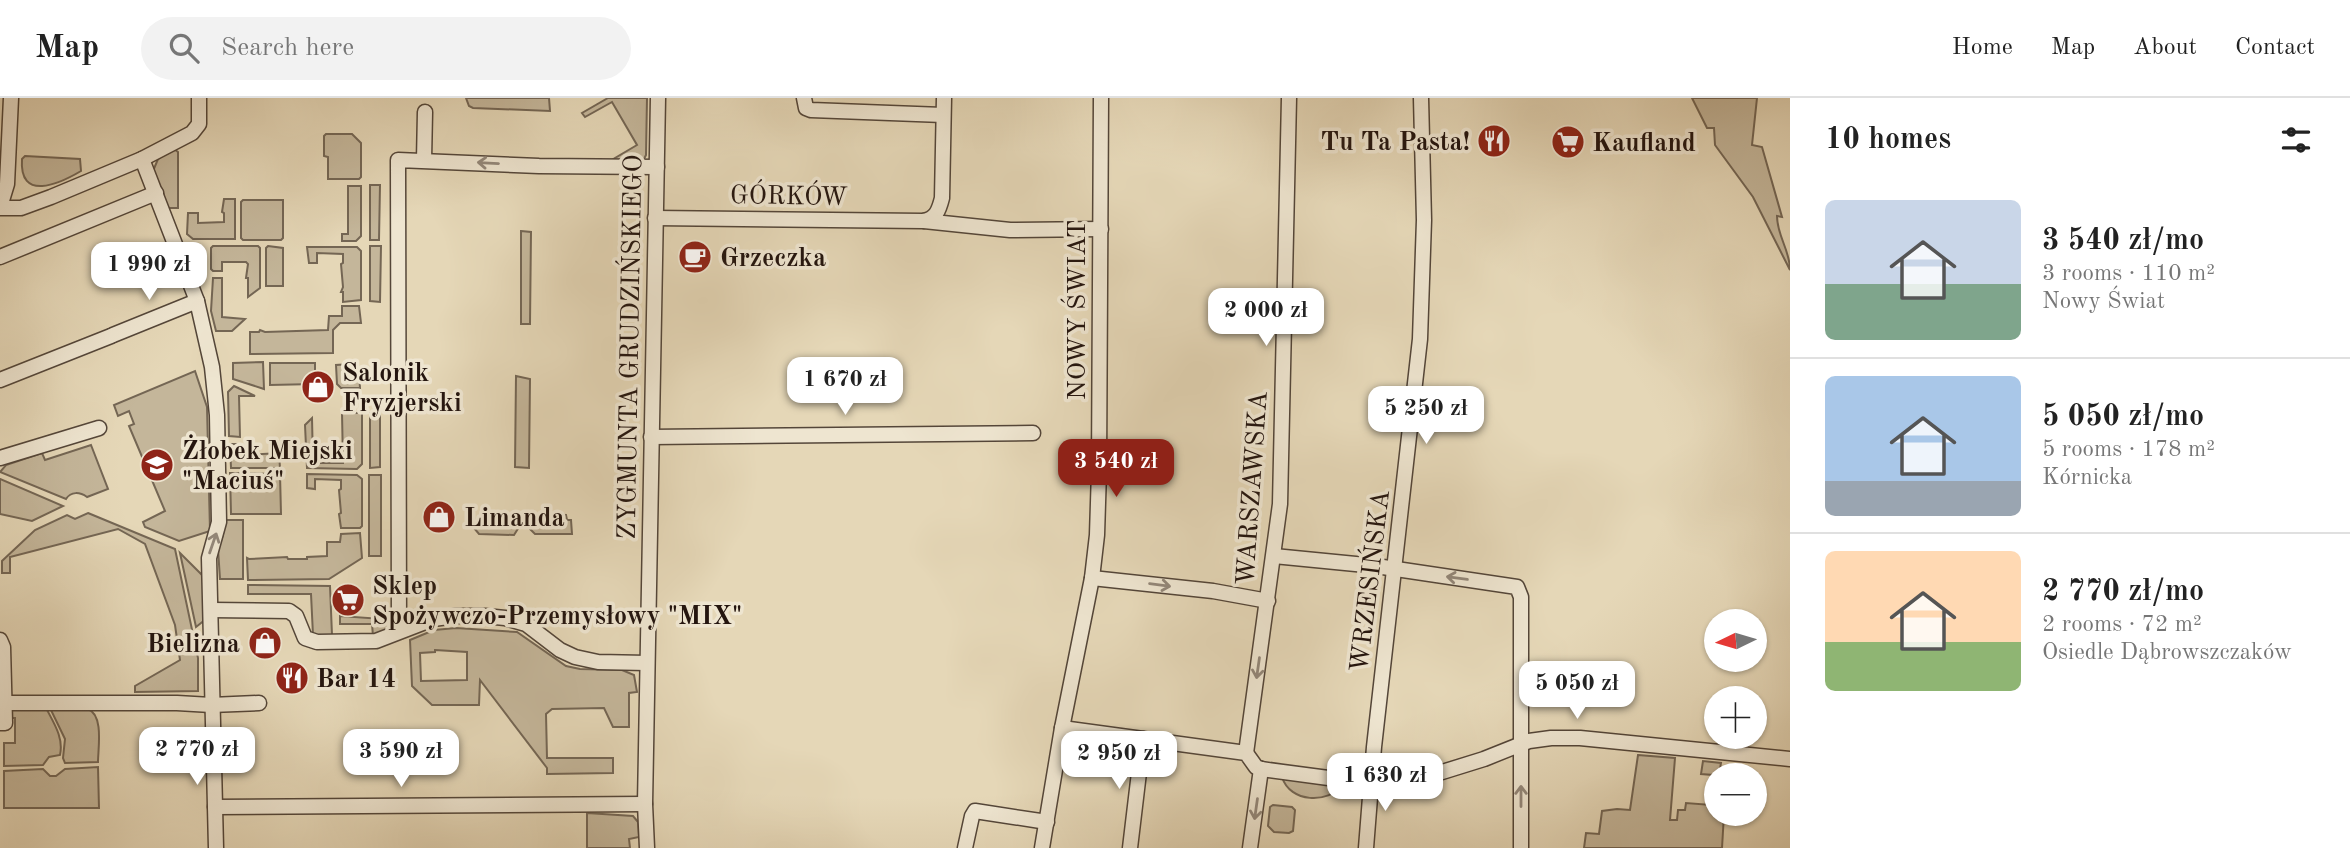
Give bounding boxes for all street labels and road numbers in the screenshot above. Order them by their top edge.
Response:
street label: ZYGMUNTA GRUDZIŃSKIEGO [610,154,647,540]
street label: GÓRKÓW [730,178,849,211]
street label: NOWY ŚWIAT [1060,220,1091,400]
street label: WARSZAWSKA [1233,390,1273,586]
street label: WRZESIŃSKA [1342,488,1395,674]

